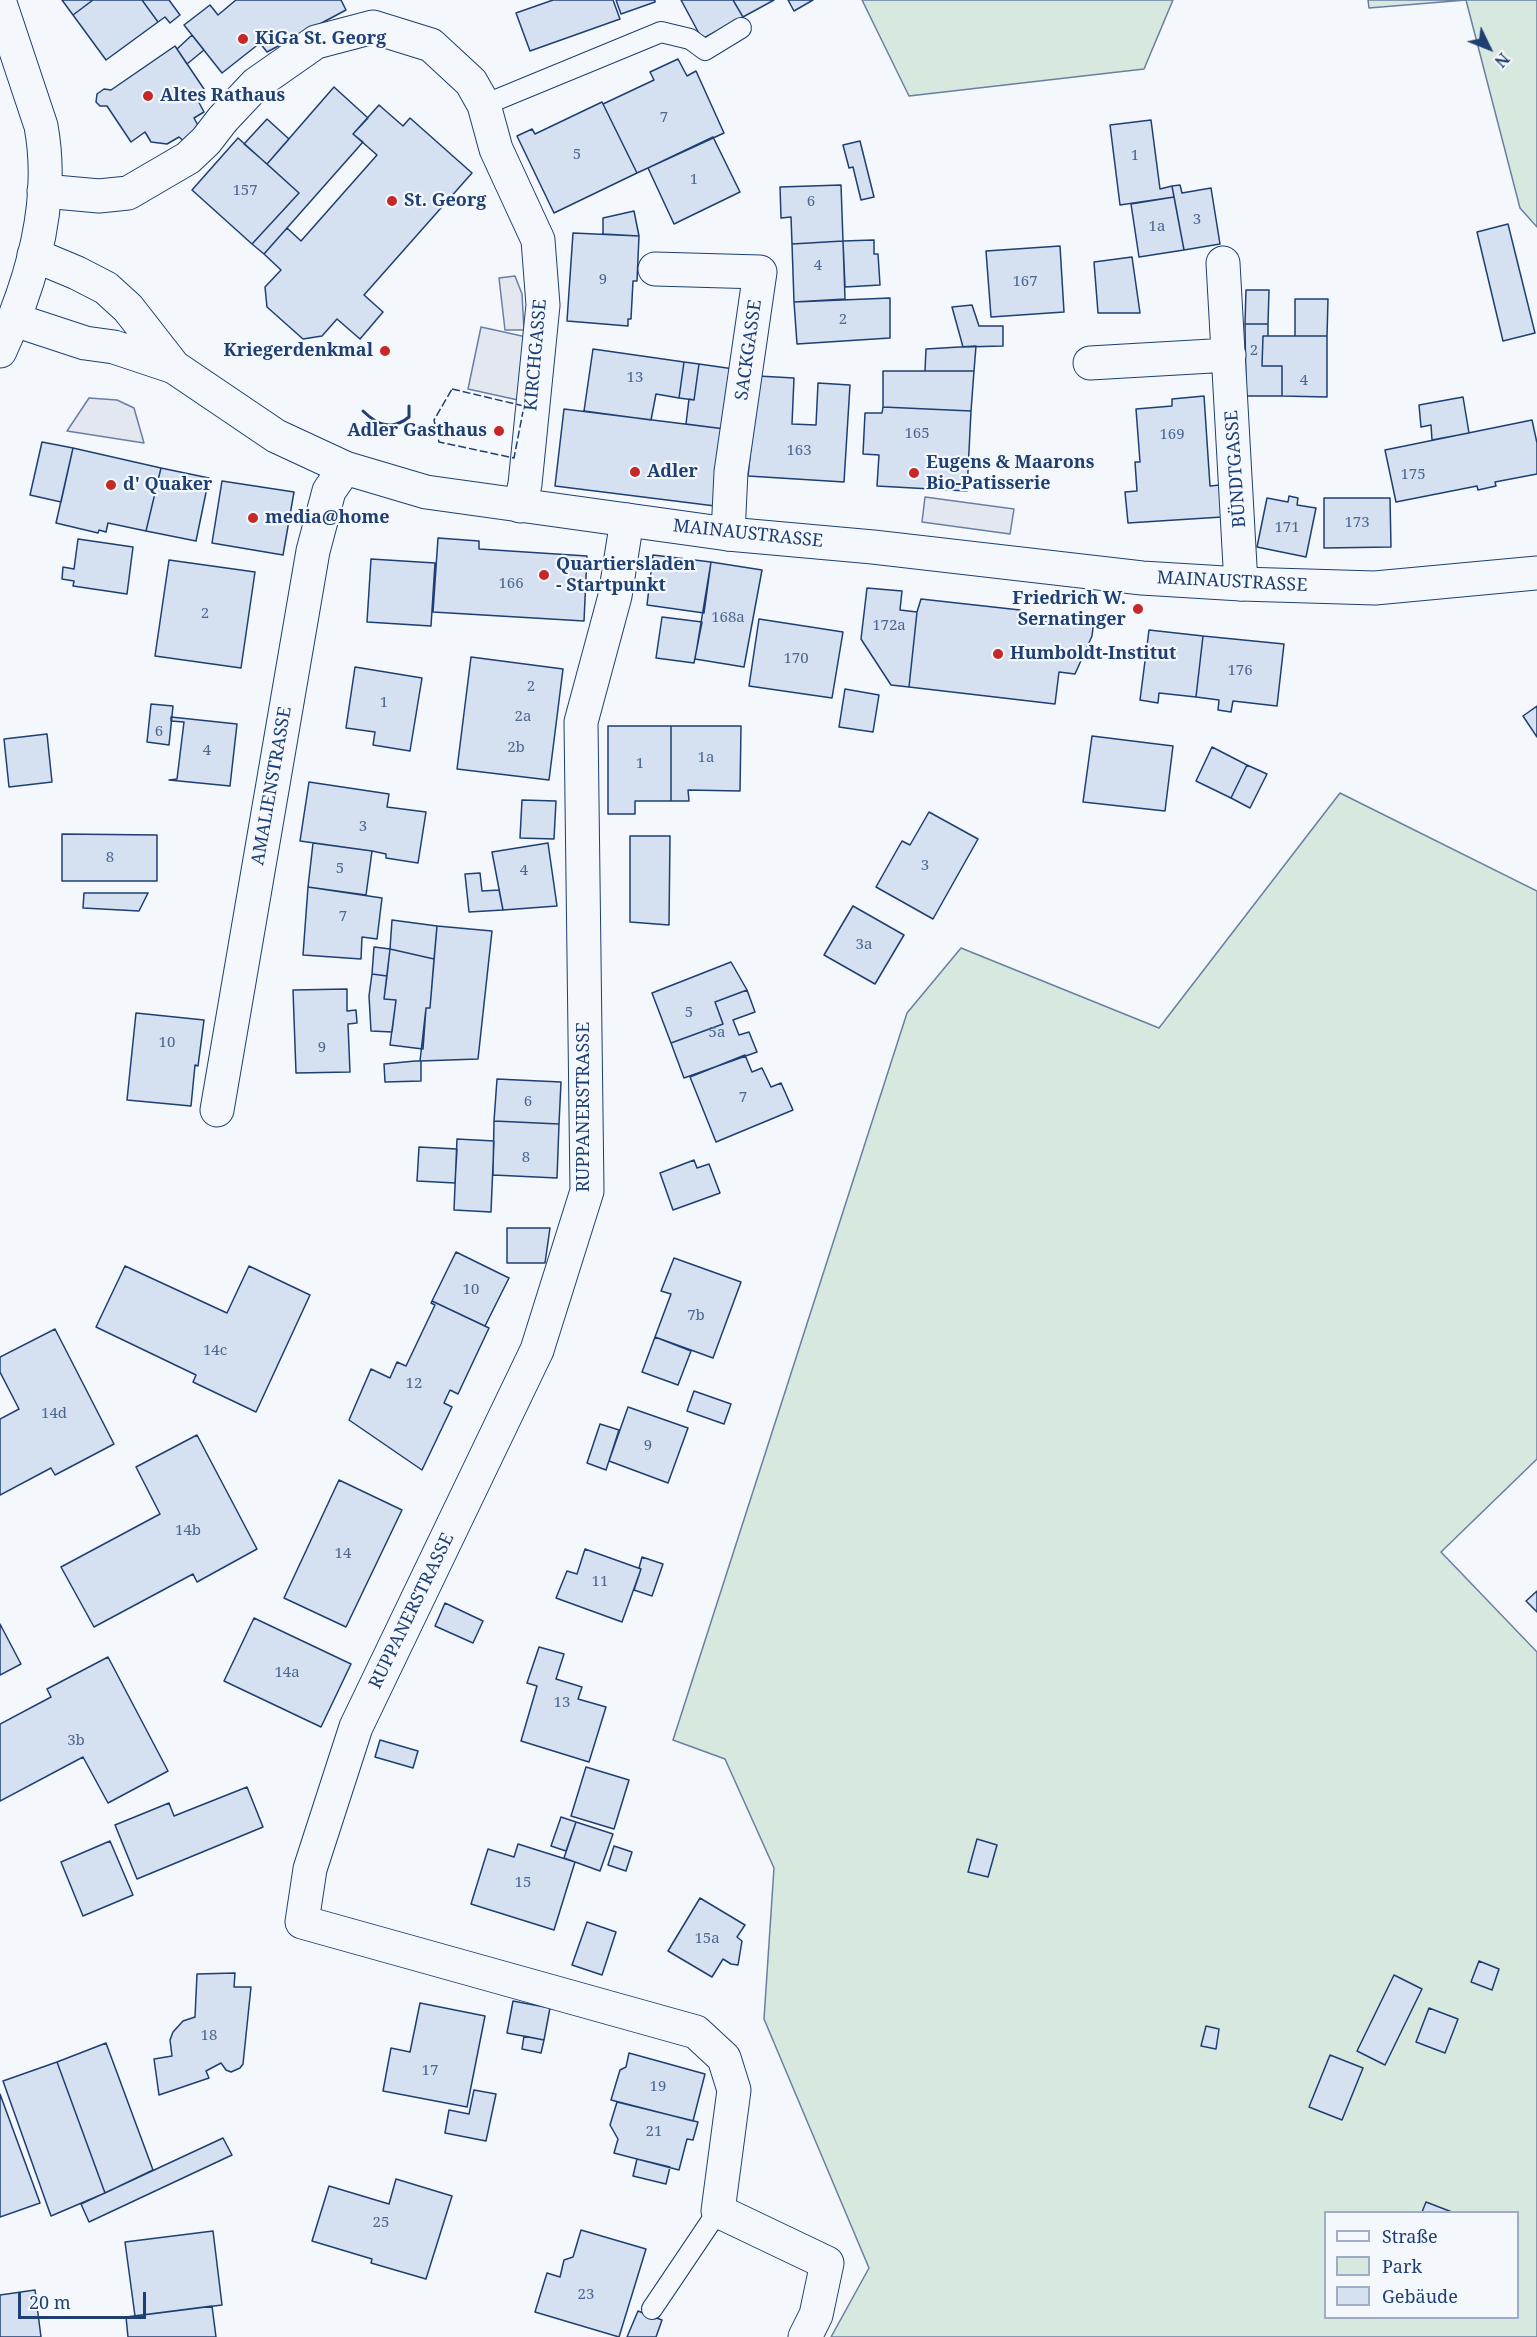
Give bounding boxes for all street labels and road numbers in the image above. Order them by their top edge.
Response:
street label: KIRCHGASSE [520,298,552,412]
street label: SACKGASSE [731,298,767,402]
street label: BÜNDTGASSE [1221,409,1251,529]
street label: MAINAUSTRASSE [672,515,824,553]
street label: MAINAUSTRASSE [1156,567,1308,597]
street label: AMALIENSTRASSE [247,705,297,867]
street label: RUPPANERSTRASSE [573,1022,595,1192]
street label: RUPPANERSTRASSE [365,1530,459,1692]

